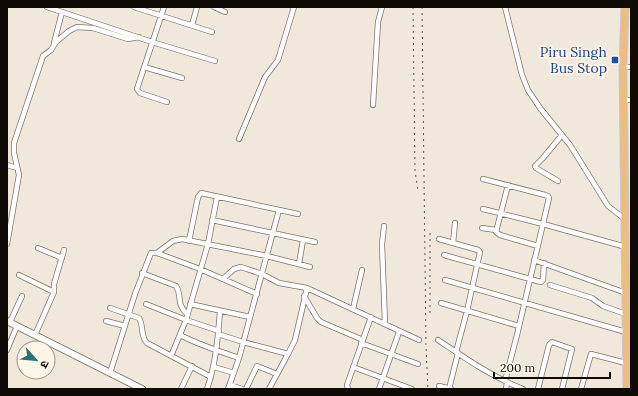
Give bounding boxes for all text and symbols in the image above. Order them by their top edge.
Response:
place label: Piru Singh Bus Stop [540,43,607,77]
marker: Piru Singh Bus Stop [610,55,620,65]
north arrow [16,340,56,380]
scale bar [494,354,610,380]
text: उ [37,358,53,371]
text: 200 m [500,360,536,375]

